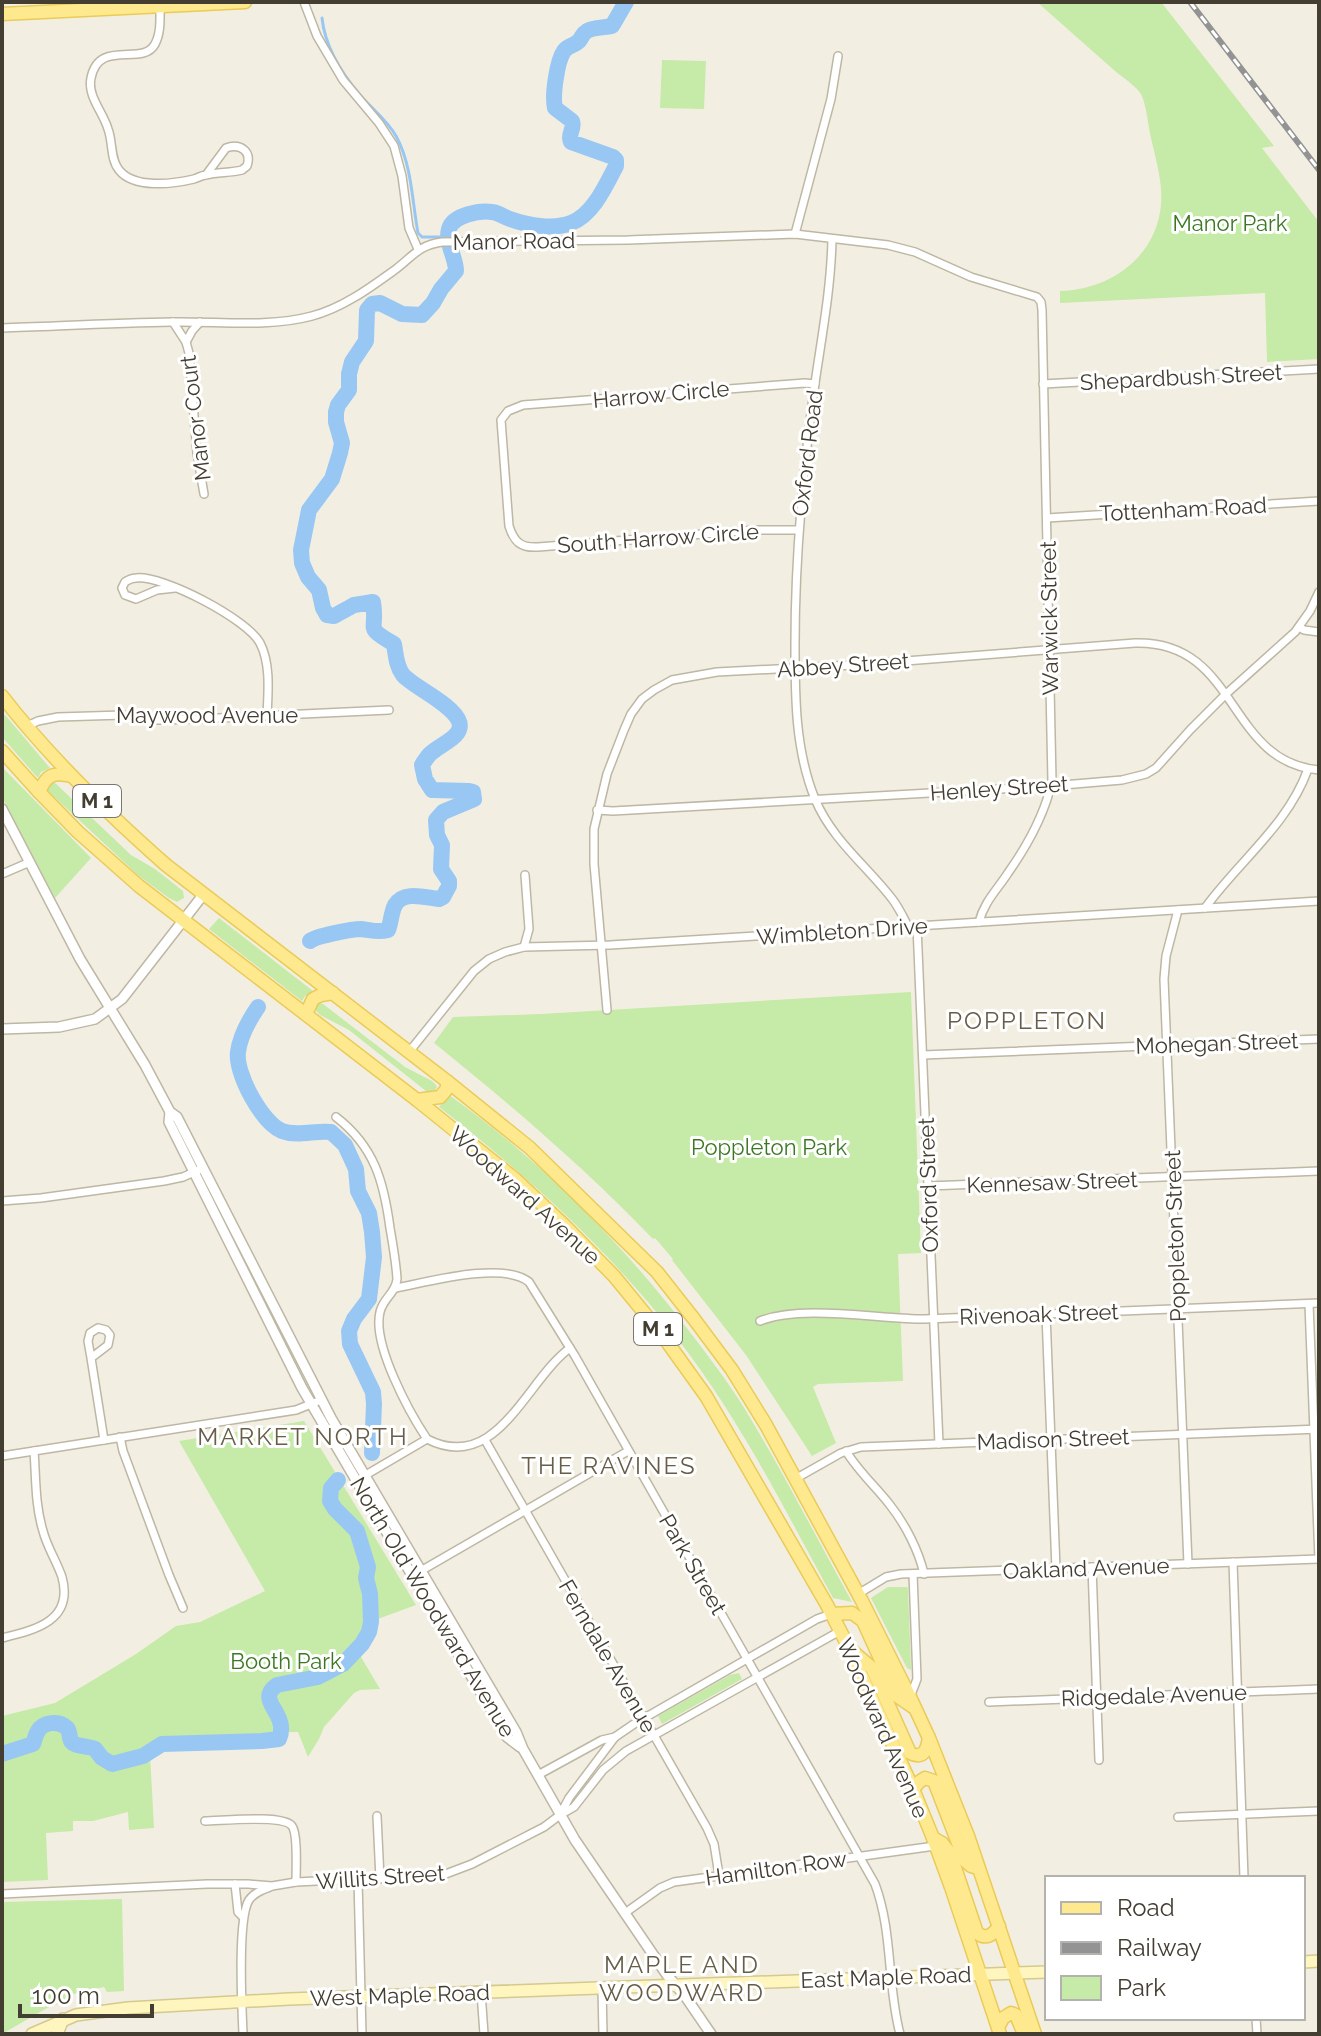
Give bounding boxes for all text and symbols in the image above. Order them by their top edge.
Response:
park label: Manor Park [1173,210,1288,236]
street label: Manor Road [452,227,576,255]
street label: Manor Court [174,353,216,482]
street label: Shepardbush Street [1079,359,1283,395]
street label: Harrow Circle [592,375,730,413]
street label: Oxford Road [786,388,828,518]
street label: Tottenham Road [1099,492,1267,526]
street label: South Harrow Circle [556,518,760,558]
street label: Warwick Street [1035,540,1063,696]
street label: Abbey Street [776,647,911,683]
street label: Maywood Avenue [116,702,298,728]
street label: Henley Street [929,770,1070,806]
road number: M 1 [73,785,121,817]
street label: Wimbleton Drive [756,912,929,950]
district label: POPPLETON [947,1006,1107,1035]
street label: Mohegan Street [1135,1027,1300,1059]
street label: Oxford Street [913,1116,943,1253]
street label: Woodward Avenue [444,1120,606,1270]
park label: Poppleton Park [691,1134,847,1160]
street label: Poppleton Street [1159,1149,1191,1323]
street label: Kennesaw Street [966,1166,1139,1198]
street label: Rivenoak Street [959,1298,1120,1330]
road number: M 1 [634,1313,682,1345]
district label: MARKET NORTH [197,1422,409,1451]
street label: Madison Street [976,1423,1130,1455]
district label: THE RAVINES [521,1451,697,1480]
street label: North Old Woodward Avenue [345,1472,521,1742]
street label: Park Street [654,1509,732,1619]
street label: Oakland Avenue [1002,1552,1170,1584]
street label: Ferndale Avenue [554,1575,662,1737]
street label: Woodward Avenue [832,1634,934,1822]
park label: Booth Park [230,1648,342,1674]
street label: Ridgedale Avenue [1061,1679,1247,1711]
street label: Hamilton Row [704,1845,848,1891]
street label: Willits Street [315,1859,446,1894]
legend [1045,1876,1305,2020]
text: Road [1117,1893,1175,1922]
text: Railway [1117,1933,1202,1962]
district label: MAPLE AND WOODWARD [599,1950,765,2007]
street label: East Maple Road [800,1961,972,1993]
scale bar [20,1968,152,2018]
text: Park [1117,1973,1166,2002]
street label: West Maple Road [310,1979,490,2011]
text: 100 m [32,1981,100,2010]

